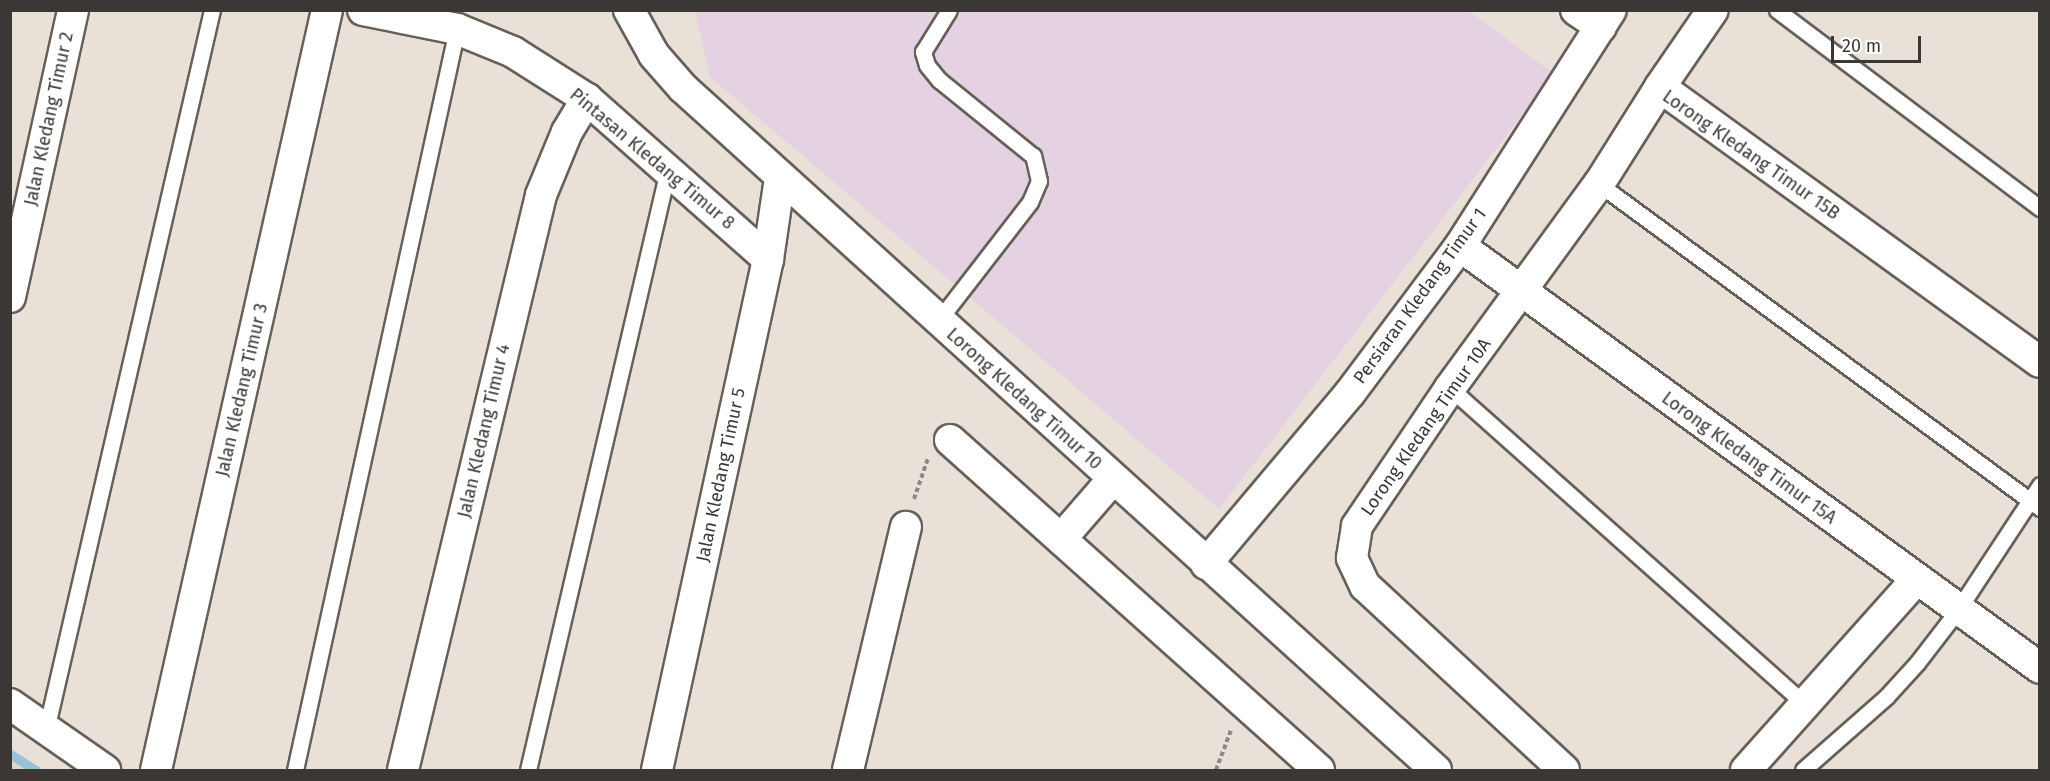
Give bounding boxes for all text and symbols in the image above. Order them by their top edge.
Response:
scale bar [1834,24,1924,62]
street label: Jalan Kledang Timur 2 [20,30,78,208]
text: 20 m [1842,35,1881,57]
street label: Pintasan Kledang Timur 8 [565,84,739,234]
street label: Lorong Kledang Timur 15B [1658,86,1844,224]
street label: Persiaran Kledang Timur 1 [1349,204,1491,388]
street label: Jalan Kledang Timur 3 [212,301,272,479]
street label: Lorong Kledang Timur 10 [942,324,1106,474]
street label: Lorong Kledang Timur 10A [1356,334,1496,520]
street label: Jalan Kledang Timur 4 [453,342,515,520]
street label: Jalan Kledang Timur 5 [692,386,750,564]
street label: Lorong Kledang Timur 15A [1657,387,1841,529]

